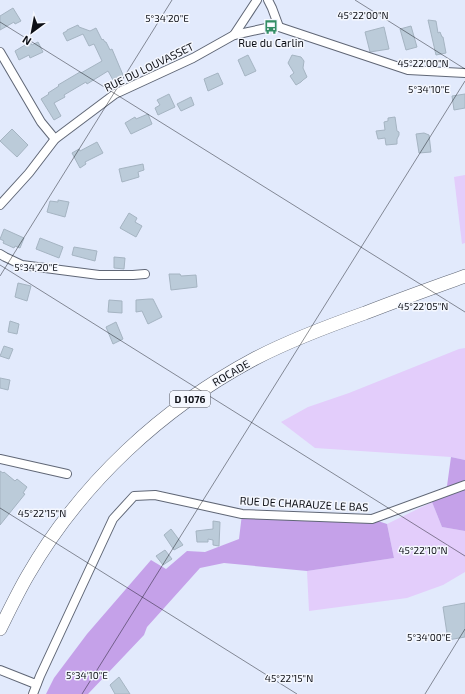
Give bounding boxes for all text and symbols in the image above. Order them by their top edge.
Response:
text: 45°22'00"N [337,9,389,21]
north arrow [12,12,52,52]
text: 5°34'20"E [145,12,189,24]
bus stop icon: Rue du Carlin [263,19,279,35]
text: N [20,33,33,49]
place label: Rue du Carlin [238,36,304,49]
street label: RUE DU LOUVASSET [102,39,196,94]
text: 45°22'00"N [397,57,449,69]
text: 5°34'10"E [408,83,450,95]
text: 5°34'20"E [14,261,58,273]
text: 45°22'05"N [398,300,448,312]
street label: ROCADE [210,357,252,388]
road number: D 1076 [170,391,210,407]
street label: RUE DE CHARAUZE LE BAS [239,494,369,513]
text: 45°22'15"N [18,507,66,519]
text: 45°22'10"N [398,544,448,556]
text: 5°34'00"E [407,631,451,643]
text: 5°34'10"E [66,669,108,681]
text: 45°22'15"N [265,672,313,684]

